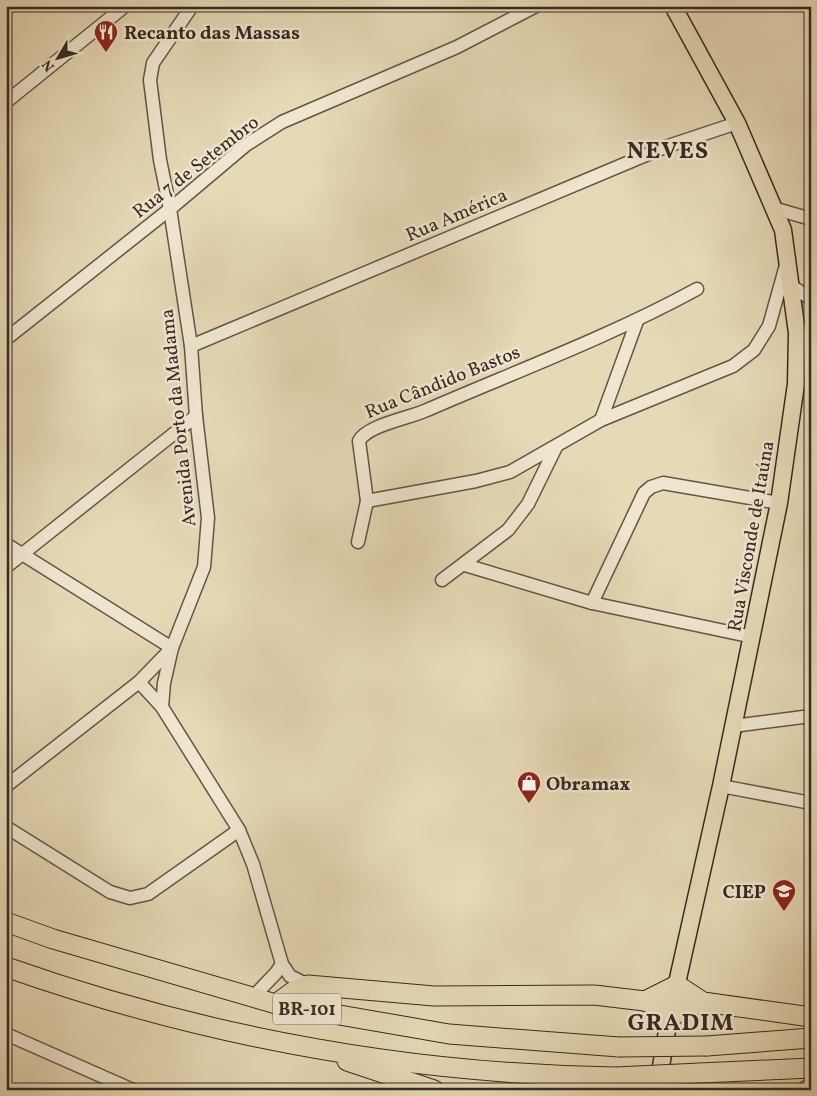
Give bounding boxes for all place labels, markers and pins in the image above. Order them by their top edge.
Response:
restaurant icon: Recanto das Massas [93,19,119,53]
place label: Recanto das Massas [124,21,300,47]
shop icon: Obramax [516,770,542,804]
place label: Obramax [546,772,631,798]
school or university icon: CIEP [771,878,797,912]
place label: CIEP [723,880,766,906]

